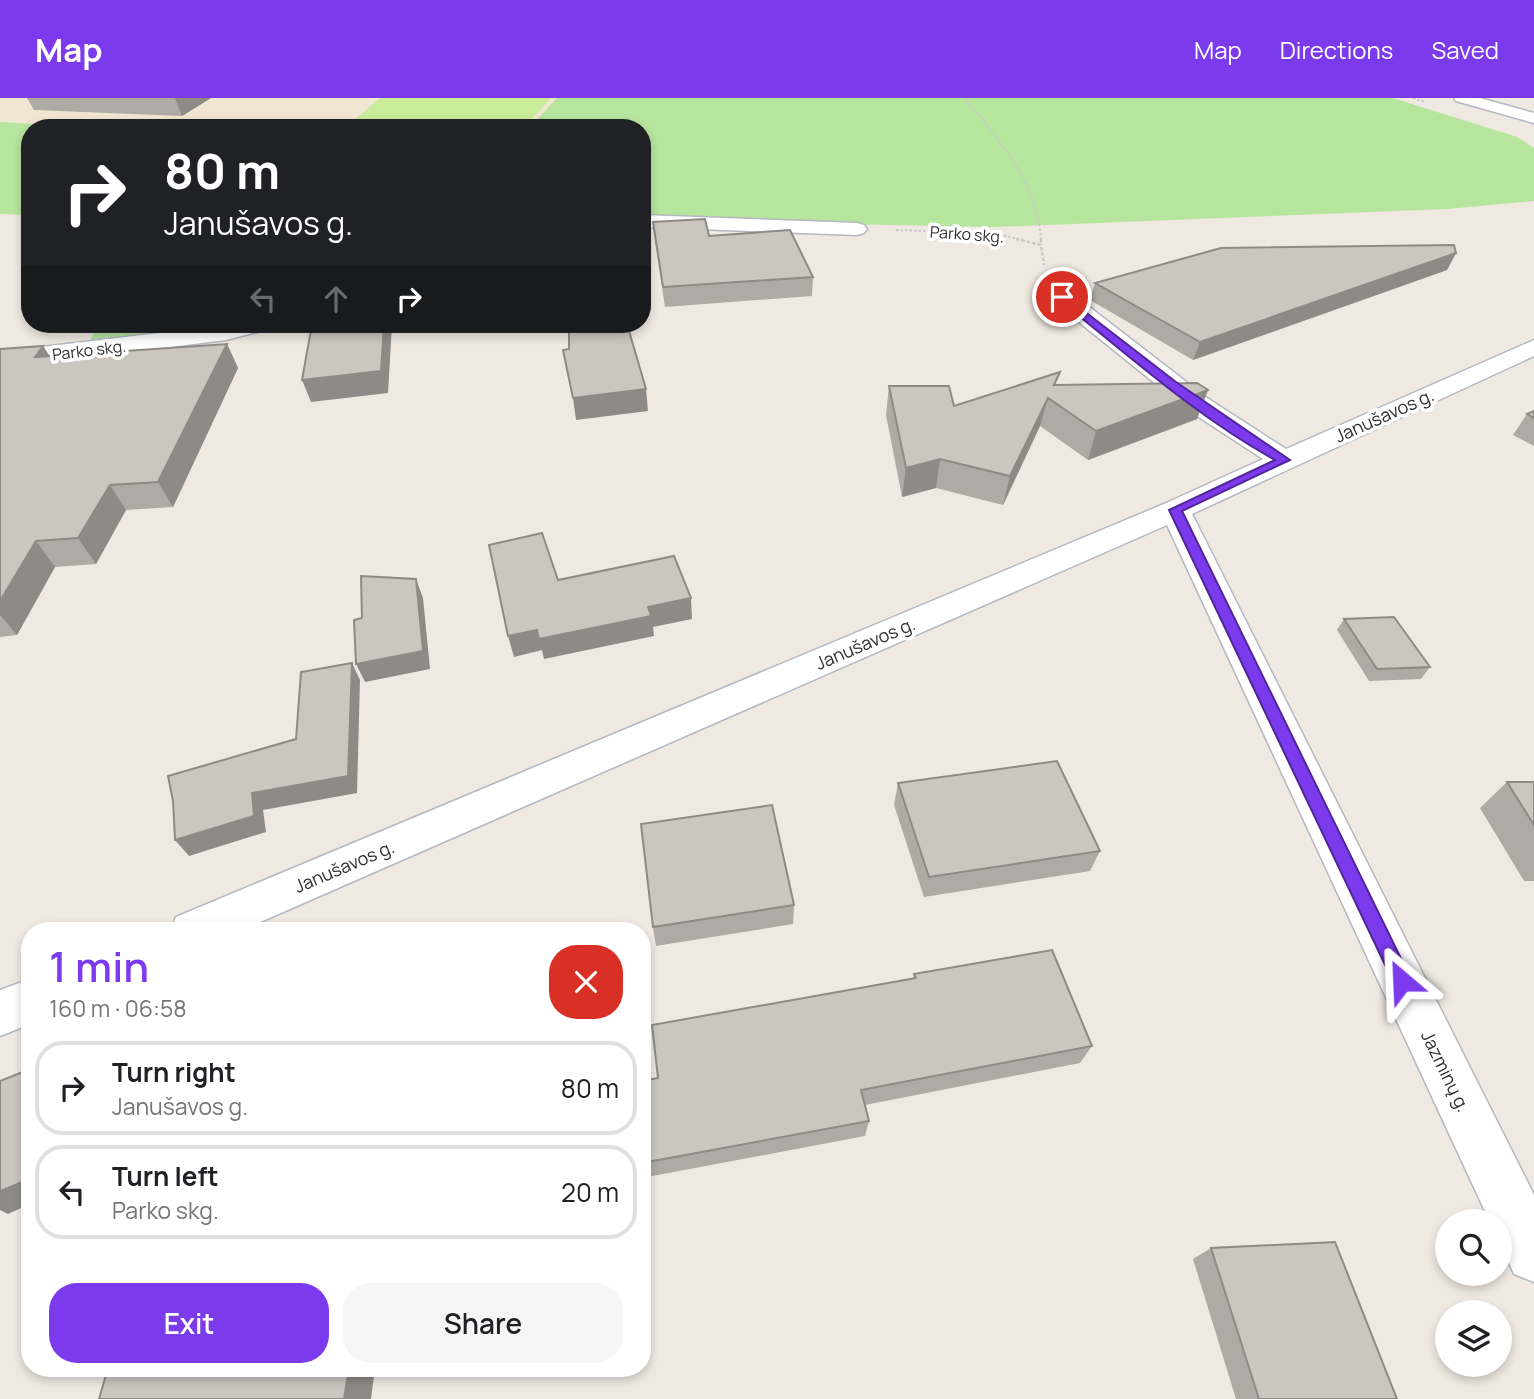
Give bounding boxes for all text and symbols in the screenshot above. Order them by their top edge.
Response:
text: Map [35,27,103,72]
text: Map [1194,33,1242,66]
text: Directions [1280,33,1393,66]
text: Saved [1431,33,1499,66]
text: 80 m [164,137,280,204]
icon: right [49,147,140,238]
text: Janušavos g. [164,201,353,245]
street label: Parko skg. [929,220,1005,248]
pin [1032,267,1092,327]
icon: arrive [1043,278,1081,316]
icon: left [244,280,282,318]
icon: ahead [317,280,355,318]
icon: right [390,280,428,318]
street label: Parko skg. [51,335,127,365]
street label: Janušavos g. [1331,382,1437,448]
street label: Janušavos g. [811,611,919,675]
street label: Janušavos g. [290,834,398,898]
text: 1 min [49,937,149,995]
position arrow [1365,944,1439,1018]
button: close [549,945,623,1019]
text: 160 m · 06:58 [49,992,187,1024]
street label: Jazminų g. [1416,1026,1476,1116]
text: Turn right [112,1054,236,1090]
icon: right [53,1069,91,1107]
text: 80 m [561,1070,619,1106]
text: Janušavos g. [112,1090,248,1122]
text: Turn left [112,1158,219,1194]
icon: left [53,1173,91,1211]
text: 20 m [561,1174,619,1210]
text: Parko skg. [112,1194,219,1226]
map controls [1435,1209,1512,1377]
button: search [1435,1209,1512,1286]
button: Exit [49,1283,329,1363]
button: Share [343,1283,623,1363]
button: layers [1435,1300,1512,1377]

